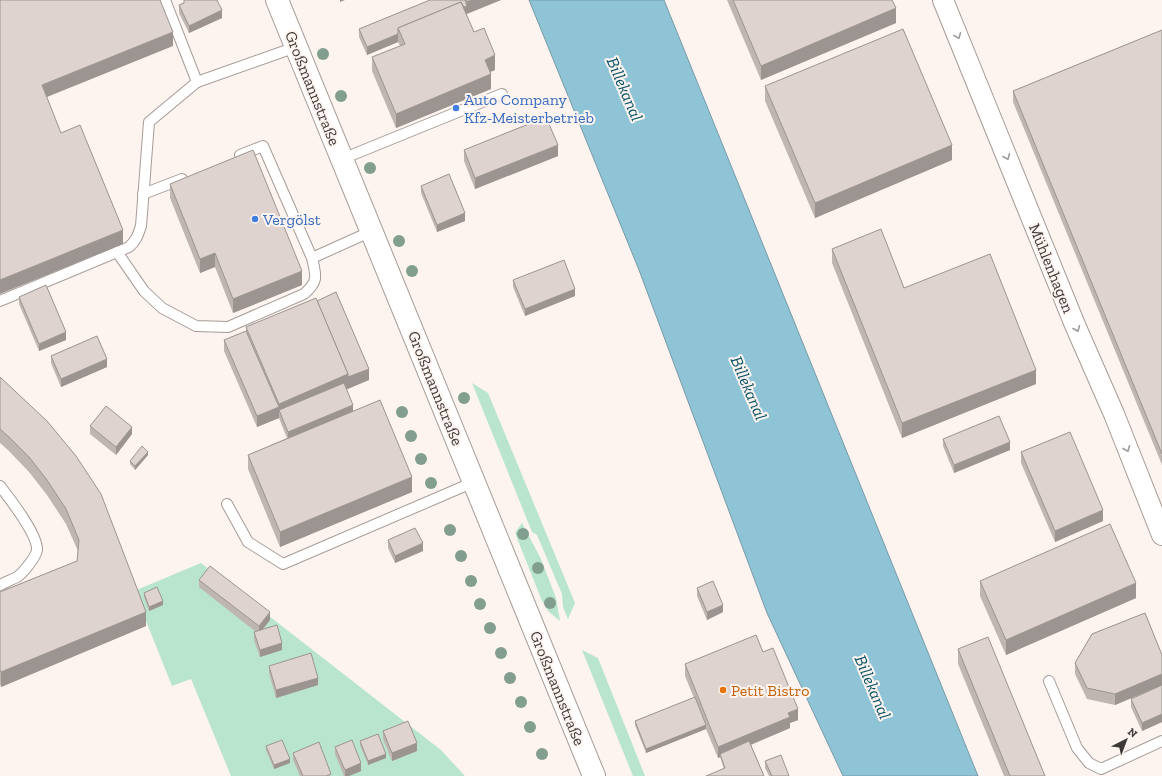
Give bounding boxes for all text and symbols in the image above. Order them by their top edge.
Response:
street label: Großmannstraße [281,28,344,148]
one-way arrow [953,32,961,40]
water label: Billekanal [603,54,647,124]
place label: Auto Company Kfz-Meisterbetrieb [464,90,594,127]
marker: Auto Company Kfz-Meisterbetrieb [451,103,461,113]
one-way arrow [1002,152,1010,160]
place label: Vergölst [262,210,321,229]
marker: Vergölst [250,214,260,224]
street label: Mühlenhagen [1025,221,1078,316]
one-way arrow [1072,324,1080,332]
street label: Großmannstraße [404,328,467,448]
water label: Billekanal [727,353,771,423]
one-way arrow [1123,445,1131,452]
street label: Großmannstraße [526,628,589,748]
water label: Billekanal [851,652,895,722]
place label: Petit Bistro [731,681,809,700]
marker: Petit Bistro [718,685,728,695]
north arrow [1106,720,1146,760]
text: N [1125,725,1140,741]

